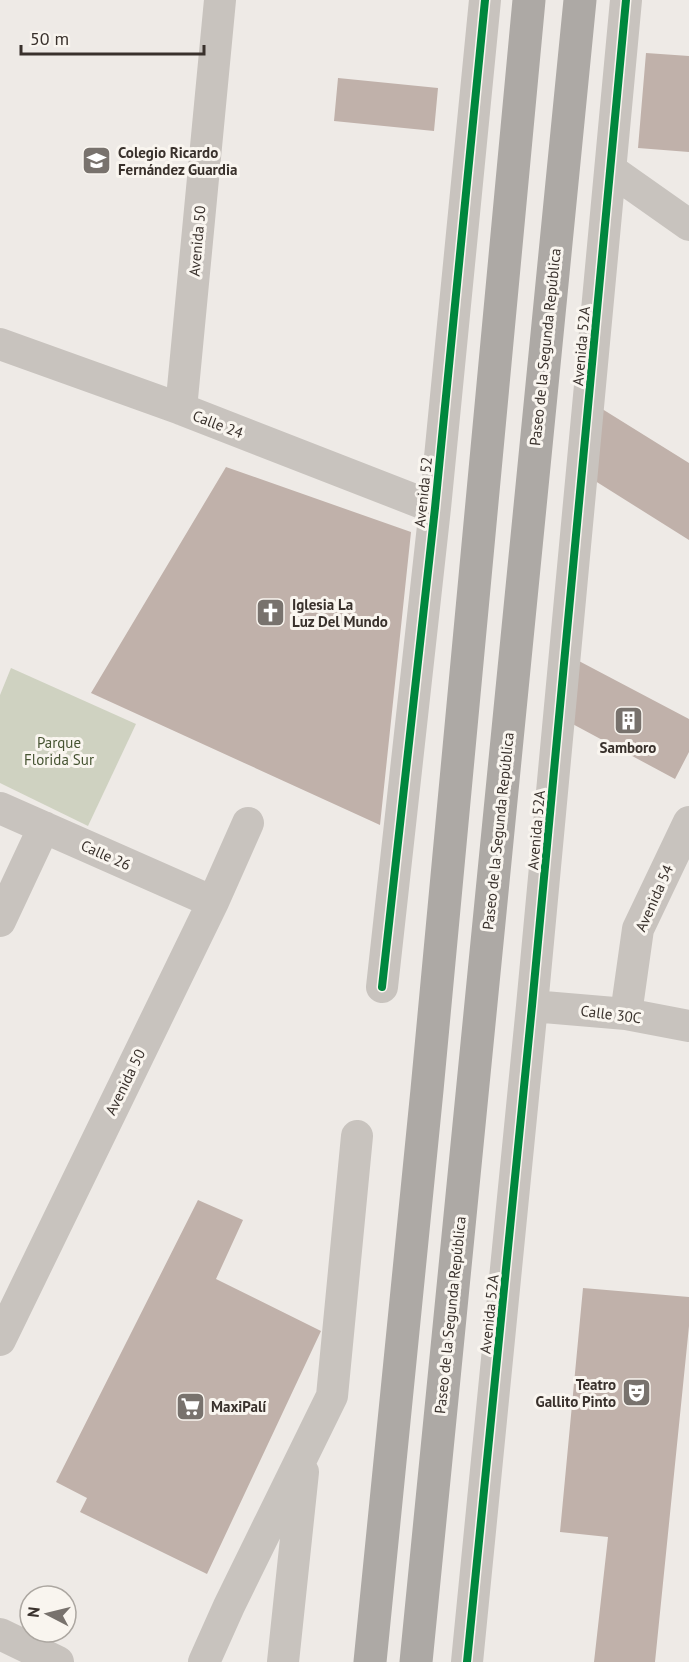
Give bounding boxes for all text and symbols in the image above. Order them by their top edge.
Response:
scale bar [21,18,204,56]
text: 50 m [30,27,69,50]
place label: Colegio Ricardo Fernández Guardia [118,143,237,179]
school or university icon: Colegio Ricardo Fernández Guardia [81,145,113,177]
street label: Avenida 50 [184,205,210,277]
street label: Paseo de la Segunda República [525,247,565,447]
street label: Avenida 52A [568,305,594,387]
street label: Calle 24 [190,406,246,442]
street label: Avenida 52 [410,456,436,528]
place label: Iglesia La Luz Del Mundo [292,595,388,631]
church icon: Iglesia La Luz Del Mundo [255,597,287,629]
building icon: Samboro [612,704,644,736]
street label: Paseo de la Segunda República [478,731,518,931]
park label: Parque Florida Sur [24,733,94,769]
place label: Samboro [600,738,656,757]
street label: Avenida 52A [523,789,549,871]
street label: Calle 26 [78,836,134,874]
street label: Avenida 54 [631,862,677,934]
street label: Calle 30C [580,1001,642,1027]
street label: Avenida 50 [101,1046,149,1118]
street label: Paseo de la Segunda República [430,1215,470,1415]
street label: Avenida 52A [475,1273,503,1355]
place label: Teatro Gallito Pinto [536,1375,616,1411]
theatre icon: Teatro Gallito Pinto [621,1377,653,1409]
supermarket icon: MaxiPalí [174,1390,206,1422]
place label: MaxiPalí [211,1397,266,1416]
north arrow [18,1584,78,1644]
text: N [23,1606,44,1619]

